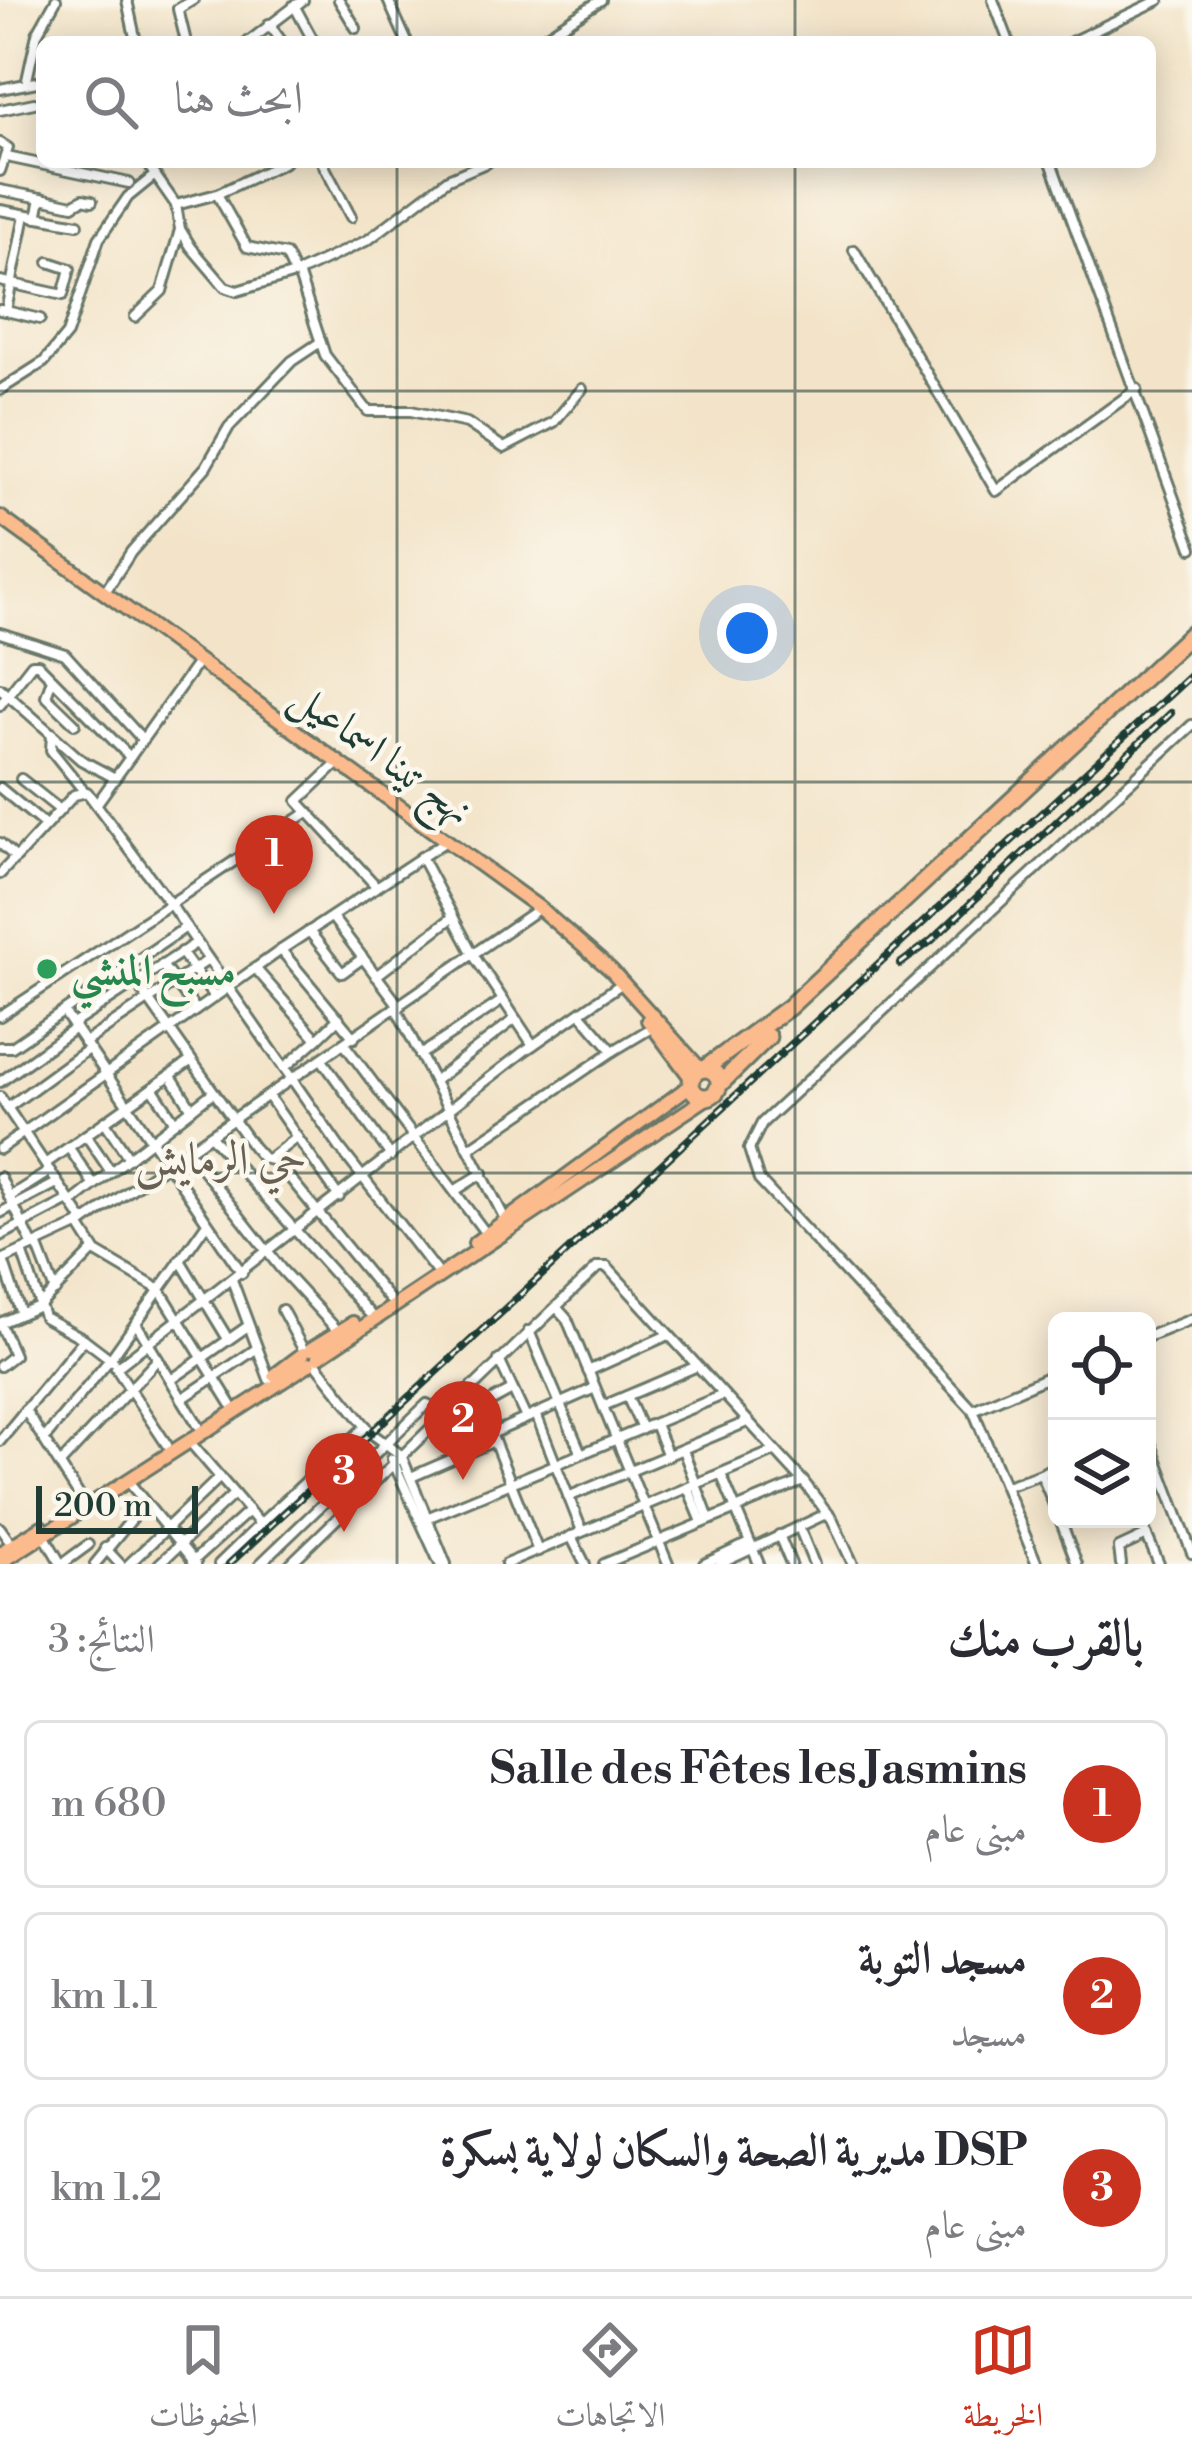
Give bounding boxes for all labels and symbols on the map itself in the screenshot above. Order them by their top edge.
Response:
your location [717,603,777,663]
street label: نهج تينا اسماعيل [275,670,483,845]
pin: 1 [235,815,313,914]
place label: مسبح المنشي [71,945,236,1010]
marker: مسبح المنشي [34,956,60,982]
district label: حي الرمايش [135,1132,307,1195]
pin: 2 [424,1381,502,1480]
pin: 3 [305,1433,383,1532]
scale bar [36,1480,198,1533]

